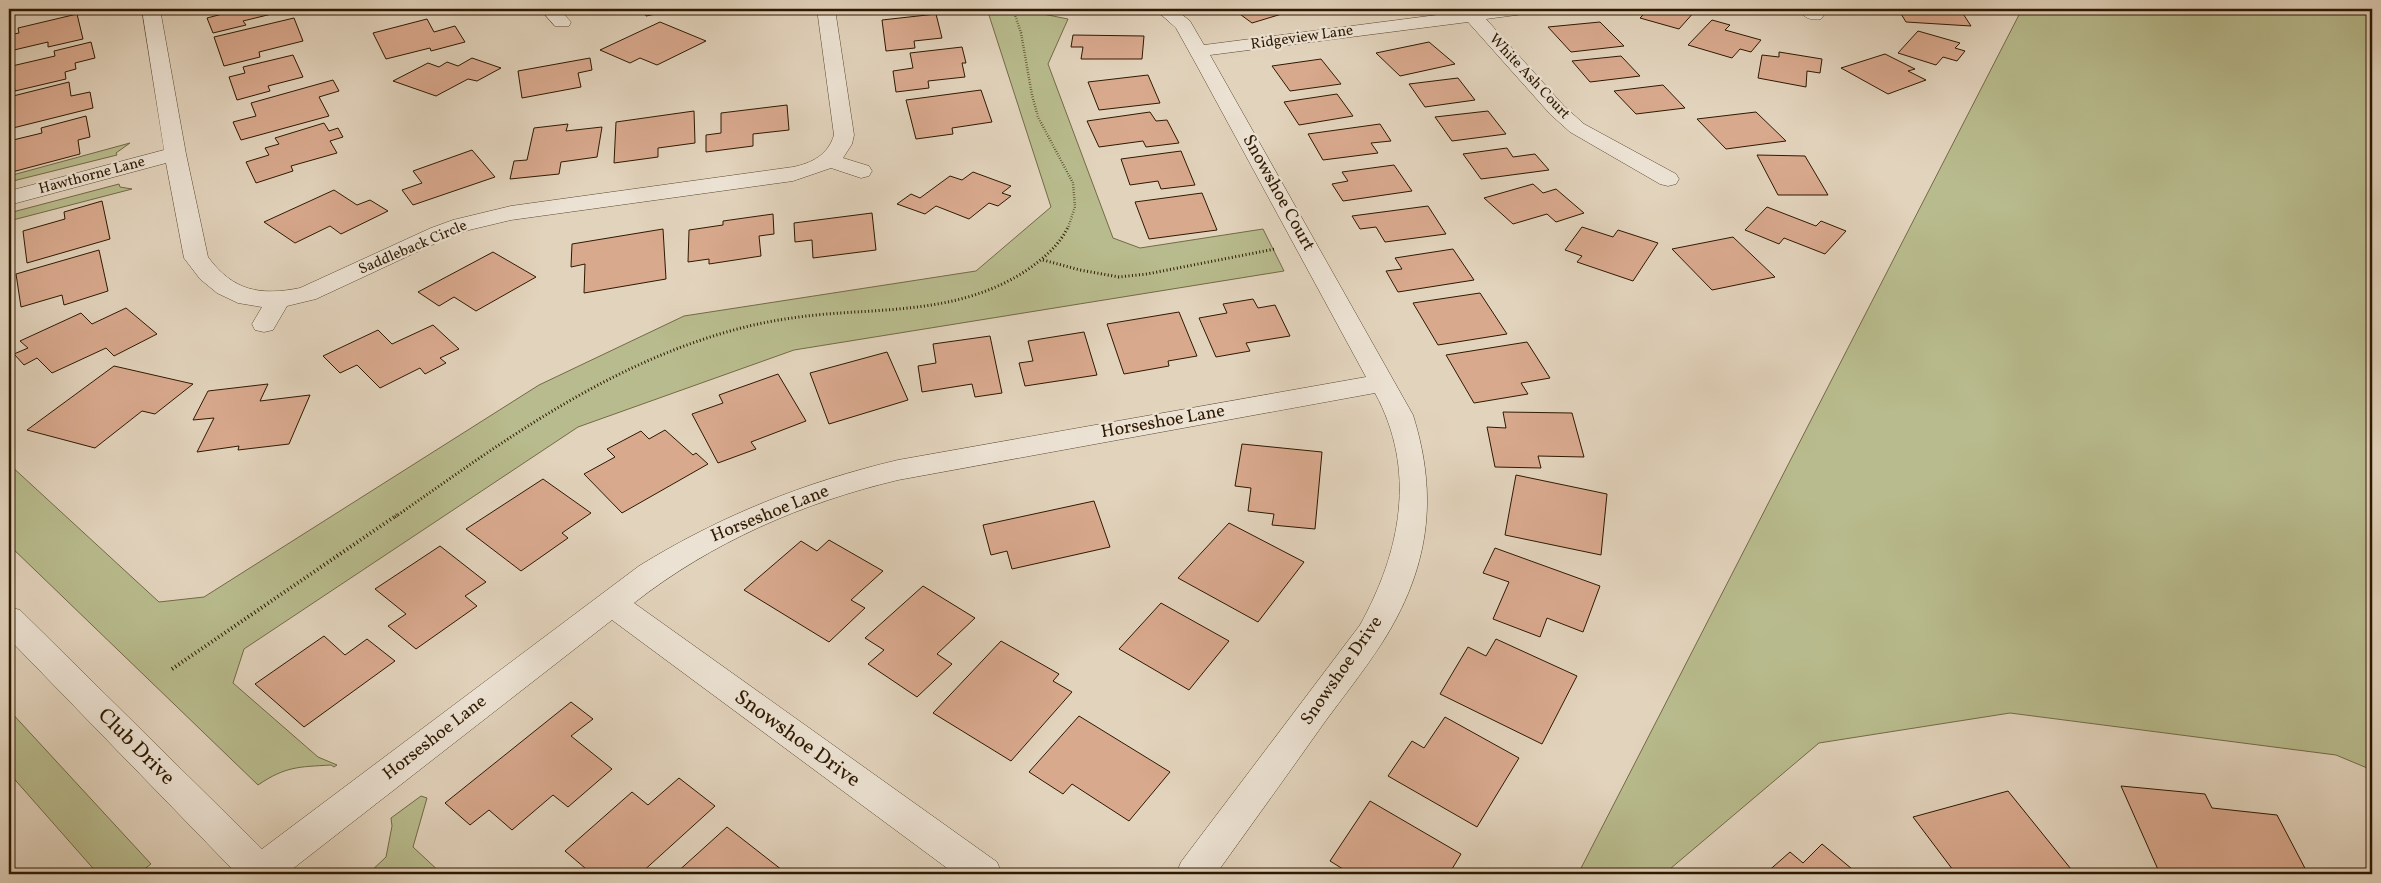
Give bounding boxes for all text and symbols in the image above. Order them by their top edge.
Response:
street label: Ridgeview Lane [1249,20,1355,56]
street label: White Ash Court [1484,30,1574,124]
street label: Snowshoe Court [1236,130,1320,256]
street label: Hawthorne Lane [36,152,148,200]
street label: Saddleback Circle [356,216,470,280]
street label: Horseshoe Lane [1099,399,1227,445]
street label: Horseshoe Lane [707,479,833,549]
street label: Snowshoe Drive [1295,611,1389,731]
street label: Snowshoe Drive [728,683,866,795]
street label: Horseshoe Lane [378,690,492,786]
street label: Club Drive [91,702,181,792]

